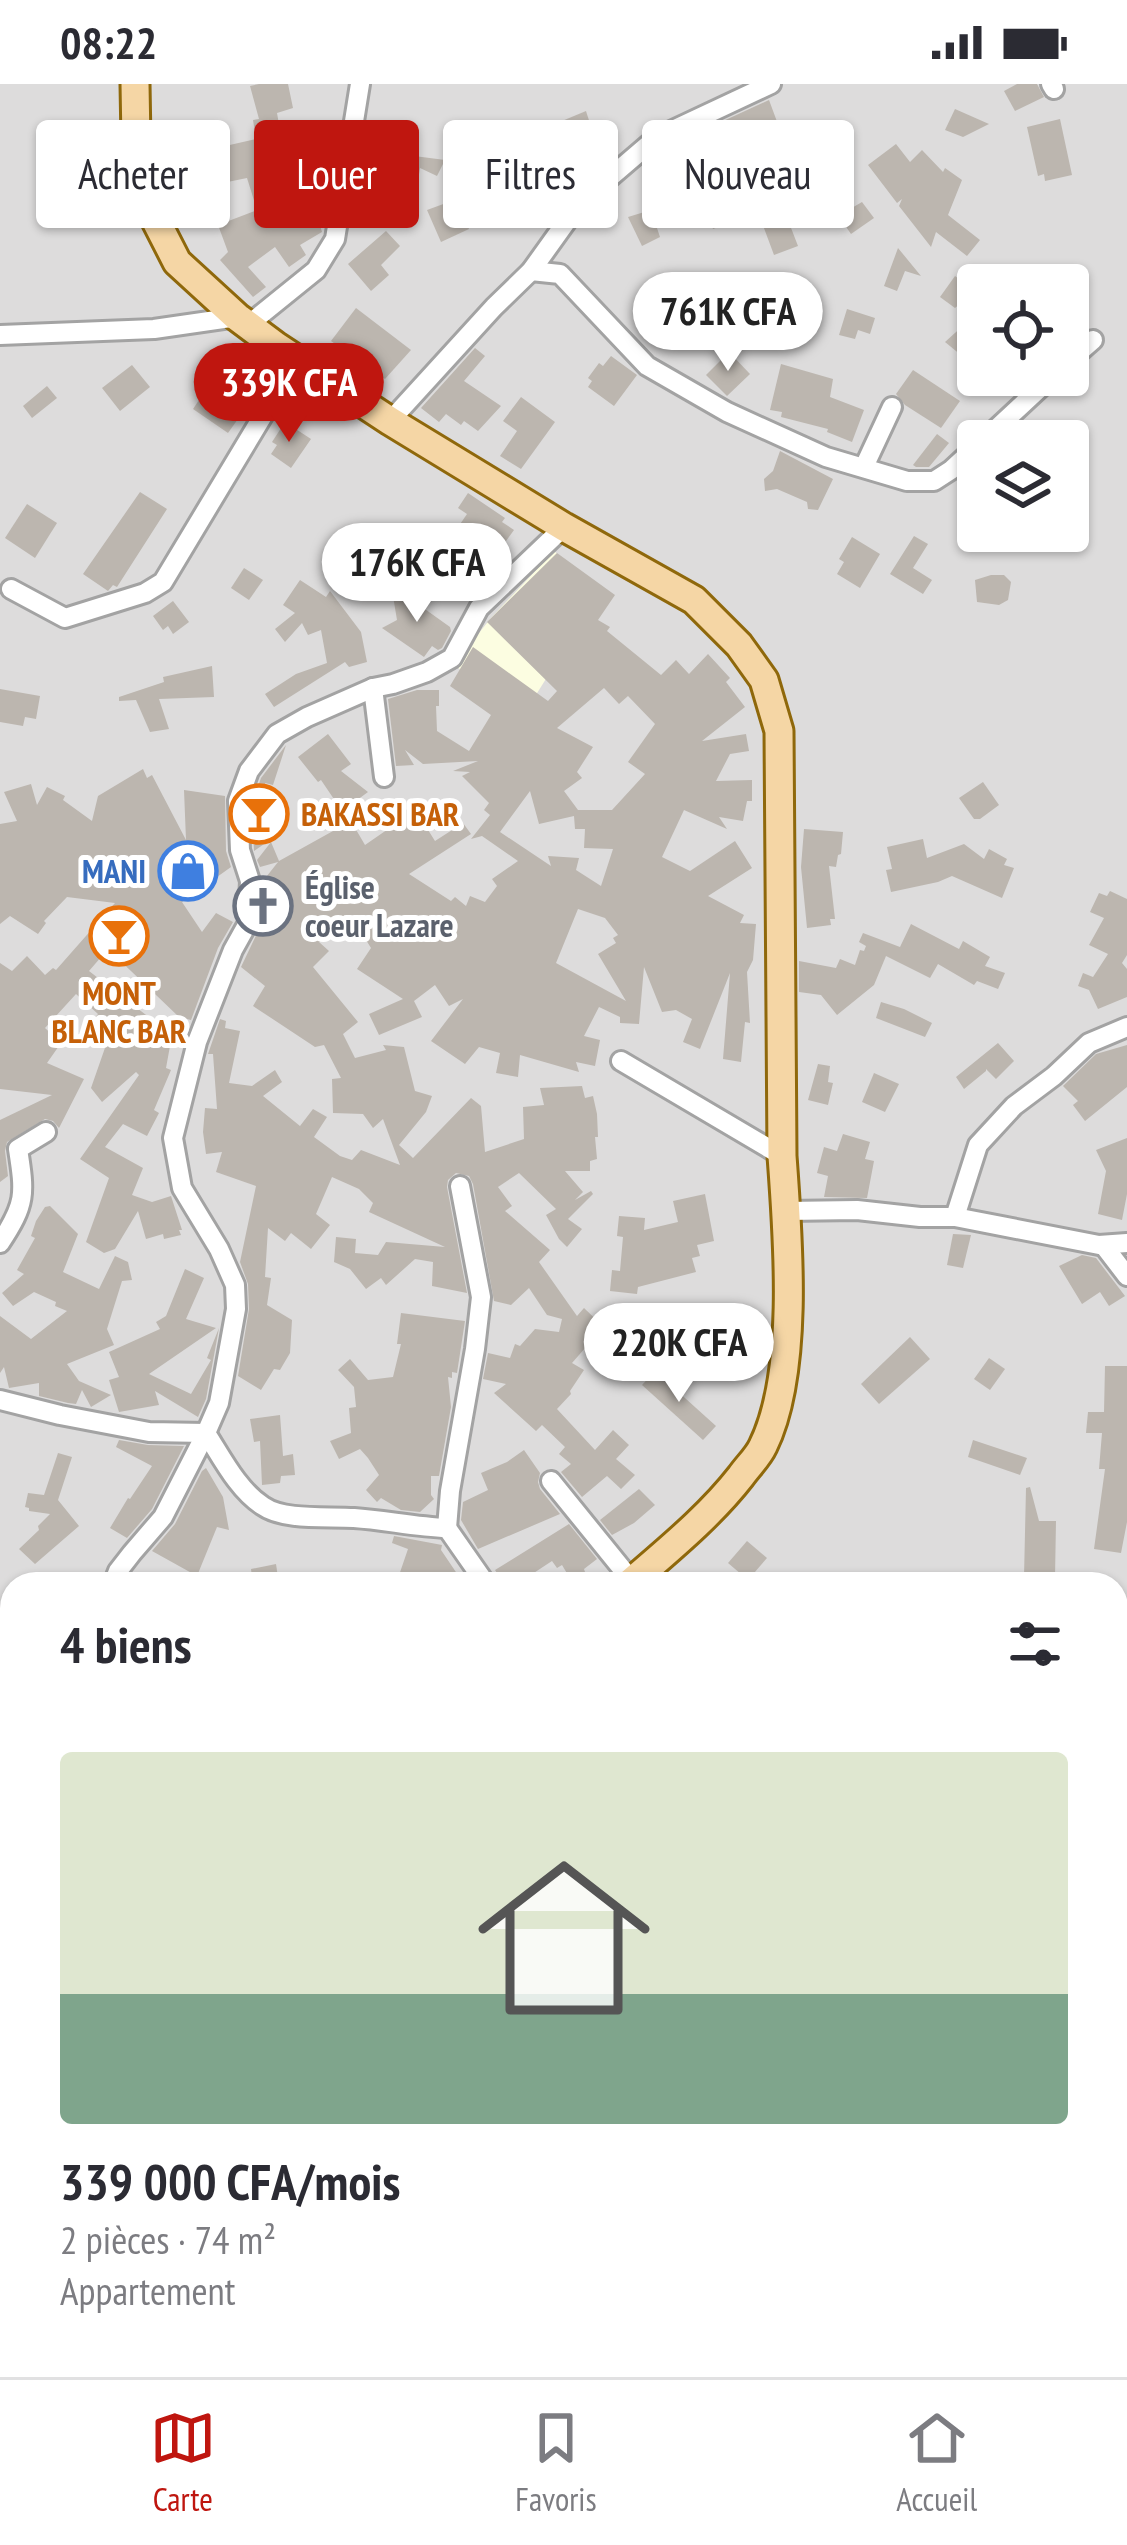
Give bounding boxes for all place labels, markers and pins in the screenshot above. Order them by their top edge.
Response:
pin: 761K CFA [604,272,852,374]
pin: 339K CFA [165,343,413,445]
pin: 176K CFA [293,523,541,625]
bar icon: BAKASSI BAR [228,783,290,845]
place label: BAKASSI BAR [301,792,460,835]
shop icon: MANI [157,840,219,902]
place label: MANI [82,849,146,892]
place label: Église coeur Lazare [305,865,454,946]
church icon: Église coeur Lazare [232,875,294,937]
bar icon: MONT BLANC BAR [88,905,150,967]
place label: MONT BLANC BAR [52,971,187,1052]
pin: 220K CFA [555,1303,803,1405]

